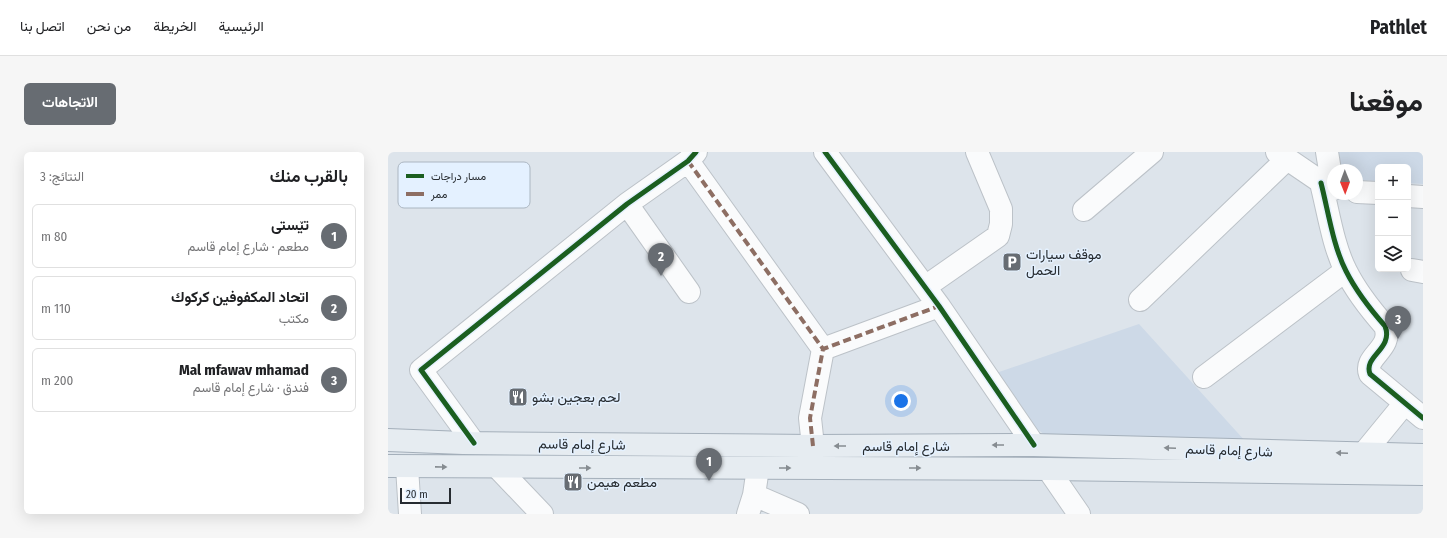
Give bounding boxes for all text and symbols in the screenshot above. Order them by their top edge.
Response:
text: Pathlet [1370,16,1427,39]
text: اتصل بنا [20,18,65,35]
text: من نحن [87,18,131,35]
text: الخريطة [153,18,197,35]
text: الرئيسية [219,18,264,35]
button: الاتجاهات [24,83,116,125]
text: موقعنا [1349,85,1423,118]
legend [398,162,530,208]
north arrow [1327,164,1363,200]
map controls [1375,164,1411,272]
button: + [1375,164,1411,200]
text: بالقرب منك [270,166,348,187]
text: النتائج: 3 [40,169,84,184]
text: مسار دراجات [431,170,486,183]
text: ممر [430,188,448,201]
button: − [1375,200,1411,236]
text: تێستی [271,216,309,234]
text: 80 m [41,229,67,244]
text: 1 [331,229,337,244]
button: layers [1375,236,1411,272]
text: مطعم · شارع إمام قاسم [188,239,309,254]
pin: 2 [648,243,674,276]
place label: موقف سيارات الحمل [1026,246,1102,279]
parking icon: موقف سيارات الحمل [1001,251,1023,273]
text: اتحاد المكفوفين كركوك [171,288,309,306]
text: 110 m [41,301,71,316]
text: 2 [331,301,337,316]
pin: 3 [1385,306,1411,339]
text: مكتب [279,311,309,326]
text: Mal mfawav mhamad [179,361,309,379]
text: 200 m [41,373,73,388]
text: 3 [331,373,337,388]
text: فندق · شارع إمام قاسم [193,380,309,395]
restaurant icon: لحم بعجين بشو [507,386,529,408]
place label: لحم بعجين بشو [532,389,621,406]
your location [891,391,911,411]
street label: شارع إمام قاسم [538,435,626,456]
street label: شارع إمام قاسم [862,438,950,457]
street label: شارع إمام قاسم [1185,440,1273,463]
one-way arrow [991,442,1004,448]
one-way arrow [833,443,846,449]
one-way arrow [1163,445,1176,451]
pin: 1 [696,448,722,481]
one-way arrow [1335,450,1348,456]
one-way arrow [435,464,448,470]
one-way arrow [579,465,592,471]
one-way arrow [779,465,792,471]
one-way arrow [909,465,922,471]
restaurant icon: مطعم هيمن [562,471,584,493]
place label: مطعم هيمن [587,474,657,491]
scale bar [400,486,451,505]
text: 20 m [406,488,428,501]

